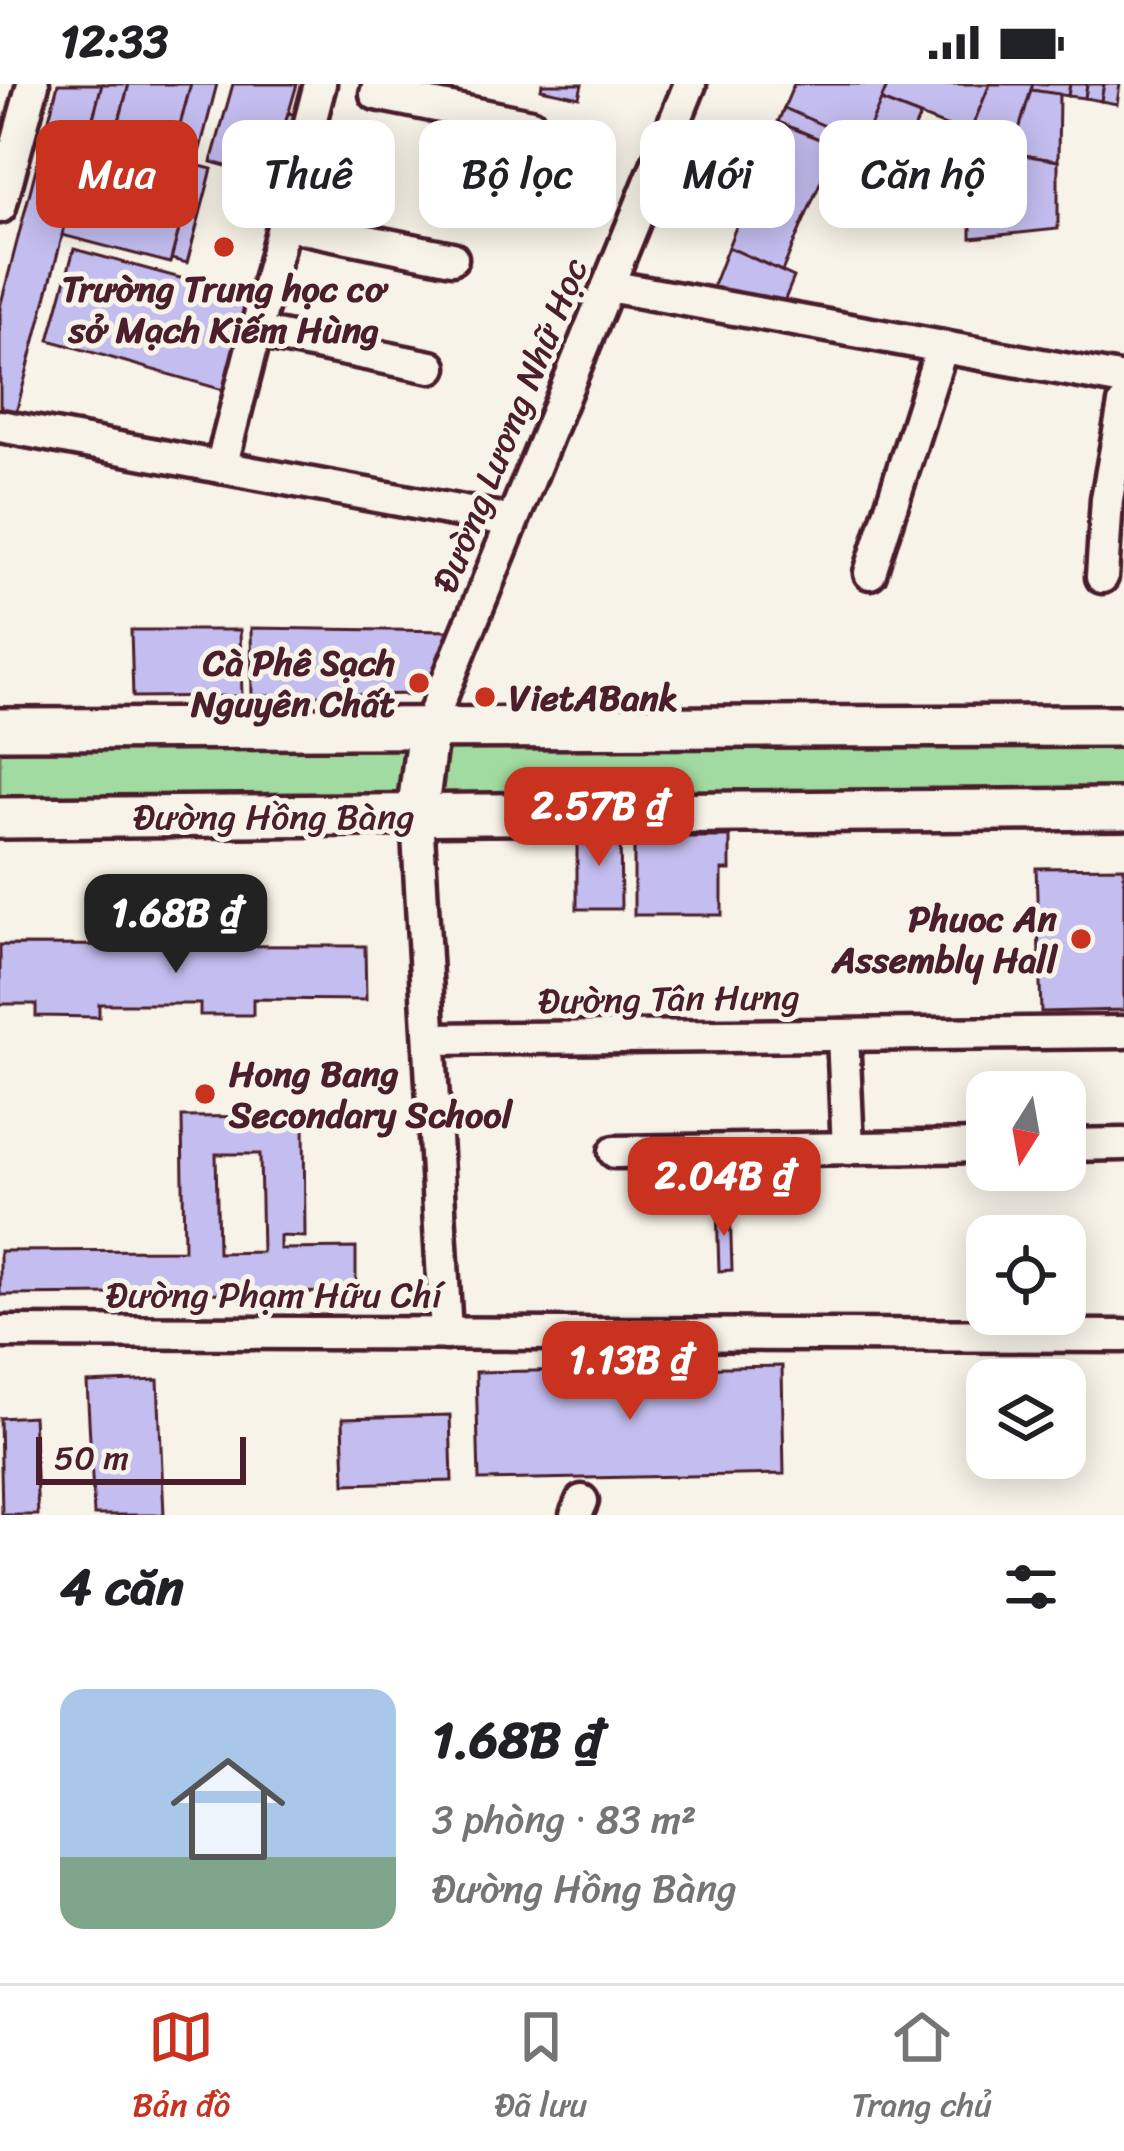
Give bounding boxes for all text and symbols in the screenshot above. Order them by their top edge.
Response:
text: 12:33 [60,2,168,82]
chip: Mua [36,120,198,228]
chip: Thuê [222,120,395,228]
chip: Bộ lọc [419,120,616,228]
chip: Mới [640,120,795,228]
chip: Căn hộ [819,120,1027,228]
marker: Trường Trung học cơ sở Mạch Kiếm Hùng [211,234,237,260]
street label: Đường Lương Nhữ Học [413,248,606,603]
place label: Trường Trung học cơ sở Mạch Kiếm Hùng [62,257,389,362]
place label: Cà Phê Sạch Nguyên Chất [190,631,395,736]
place label: VietABank [509,666,678,730]
marker: Cà Phê Sạch Nguyên Chất [406,670,432,696]
marker: VietABank [472,684,498,710]
pin: 2.57B ₫ [488,767,710,869]
text: 2.57B ₫ [531,771,667,840]
street label: Đường Hồng Bàng [133,785,415,849]
pin: 1.68B ₫ [65,874,287,976]
text: 1.68B ₫ [111,878,241,947]
place label: Phuoc An Assembly Hall [830,887,1059,992]
marker: Phuoc An Assembly Hall [1068,926,1094,952]
street label: Đường Tân Hưng [538,965,800,1033]
place label: Hong Bang Secondary School [228,1042,514,1147]
north arrow [966,1071,1086,1191]
map controls [966,1071,1086,1479]
marker: Hong Bang Secondary School [192,1081,218,1107]
pin: 2.04B ₫ [613,1137,835,1239]
text: 2.04B ₫ [655,1141,793,1210]
button: locate [966,1215,1086,1335]
street label: Đường Phạm Hữu Chí [106,1263,446,1327]
pin: 1.13B ₫ [519,1321,741,1423]
text: 1.13B ₫ [569,1325,691,1394]
button: layers [966,1359,1086,1479]
text: 50 m [54,1429,129,1487]
scale bar [36,1431,246,1484]
text: 4 căn [60,1542,184,1632]
icon: filters [998,1554,1064,1620]
text: 1.68B ₫ [432,1695,601,1785]
icon: home [156,1737,300,1881]
text: 3 phòng · 83 m² [432,1785,696,1854]
text: Đường Hồng Bàng [432,1854,737,1923]
tab: Bản đồ [132,2004,230,2134]
tab: Đã lưu [495,2004,587,2134]
tab: Trang chủ [852,2004,992,2134]

